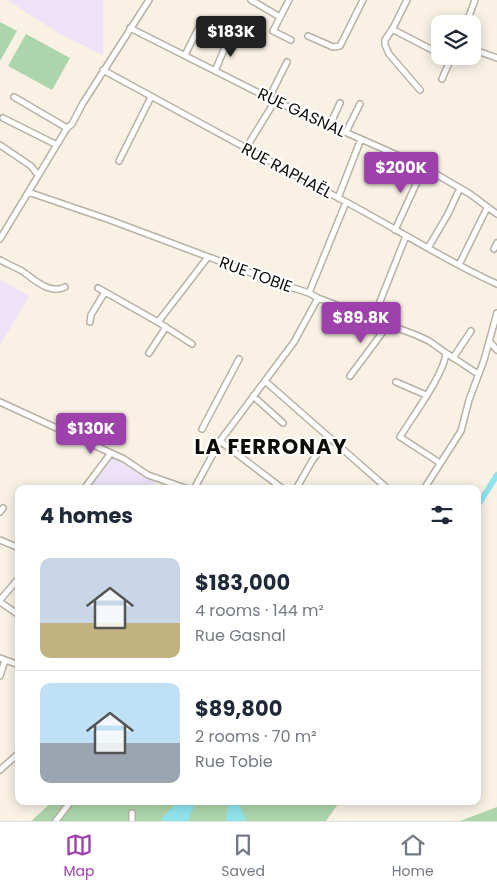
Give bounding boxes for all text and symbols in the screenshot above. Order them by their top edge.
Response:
pin: $183K [196,15,266,58]
map controls [431,15,481,65]
button: layers [431,15,481,65]
text: $183K [207,20,255,43]
street label: RUE GASNAL [254,82,350,143]
street label: RUE RAPHAËL [237,137,336,204]
pin: $200K [366,152,436,194]
text: $200K [375,156,427,179]
street label: RUE TOBIE [216,251,296,298]
pin: $89.8K [320,302,402,344]
text: $89.8K [333,306,389,329]
pin: $130K [56,412,126,455]
text: $130K [67,417,115,440]
district label: LA FERRONAY [194,432,348,461]
text: 4 homes [40,501,133,530]
icon: filters [428,501,456,529]
text: $183,000 [195,568,290,597]
icon: home [80,578,140,638]
text: 4 rooms · 144 m² [195,599,324,622]
text: Rue Gasnal [195,624,286,647]
text: $89,800 [195,694,282,723]
icon: home [80,703,140,763]
text: 2 rooms · 70 m² [195,725,317,748]
text: Rue Tobie [195,750,273,773]
tab: Map [63,831,94,882]
tab: Saved [221,831,265,882]
tab: Home [392,831,434,882]

